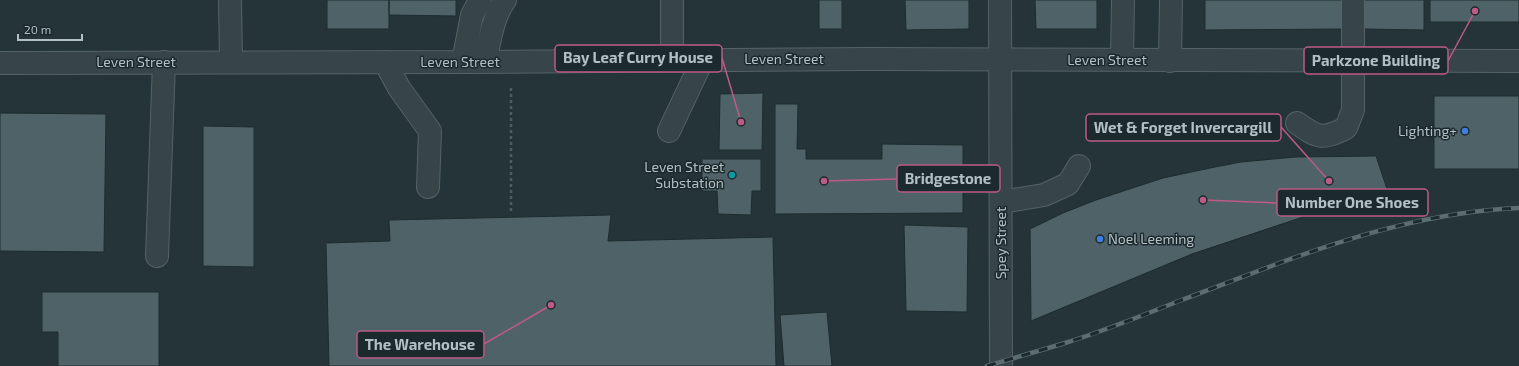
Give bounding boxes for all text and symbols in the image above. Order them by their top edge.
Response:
scale bar [18,16,82,42]
text: 20 m [24,22,51,36]
callout: Bay Leaf Curry House [555,45,722,72]
callout: Parkzone Building [1304,47,1448,74]
text: Bay Leaf Curry House [563,48,713,67]
street label: Leven Street [744,50,824,67]
street label: Leven Street [1067,51,1147,68]
text: Parkzone Building [1312,51,1440,69]
street label: Leven Street [96,53,176,70]
street label: Leven Street [420,53,500,70]
callout: Wet & Forget Invercargill [1086,114,1281,141]
text: Wet & Forget Invercargill [1094,118,1272,136]
place label: Lighting+ [1398,122,1457,139]
marker: Lighting+ [1460,126,1470,136]
place label: Leven Street Substation [644,158,724,191]
callout: Bridgestone [897,165,1000,192]
text: Bridgestone [905,169,991,187]
marker: Leven Street Substation [727,170,737,180]
callout: Number One Shoes [1277,189,1428,216]
text: Number One Shoes [1285,193,1419,211]
street label: Spey Street [992,207,1009,279]
place label: Noel Leeming [1108,230,1194,247]
marker: Noel Leeming [1095,234,1105,244]
callout: The Warehouse [357,331,484,358]
text: The Warehouse [365,335,475,353]

